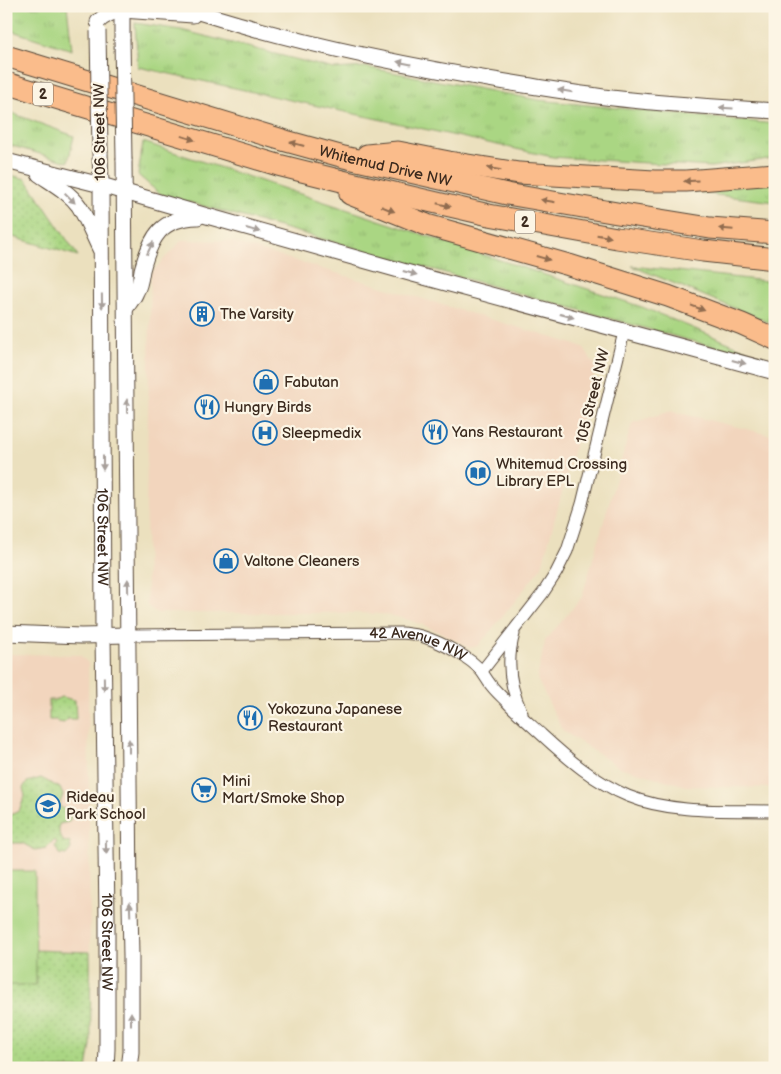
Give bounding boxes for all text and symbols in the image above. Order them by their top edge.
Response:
one-way arrow [396,59,412,67]
road number: 2 [33,82,53,106]
street label: 106 Street NW [90,83,110,181]
one-way arrow [556,87,572,95]
one-way arrow [718,104,734,112]
one-way arrow [181,134,196,142]
one-way arrow [290,139,305,147]
street label: Whitemud Drive NW [317,141,454,191]
one-way arrow [486,165,502,173]
one-way arrow [683,177,699,185]
one-way arrow [64,191,76,203]
one-way arrow [540,197,556,205]
one-way arrow [437,201,452,209]
one-way arrow [381,206,395,214]
road number: 2 [515,210,535,233]
one-way arrow [718,225,734,233]
one-way arrow [246,226,261,234]
one-way arrow [596,232,612,240]
one-way arrow [145,240,154,255]
one-way arrow [535,254,550,262]
one-way arrow [403,270,418,278]
one-way arrow [98,293,106,309]
building icon: The Varsity [189,301,215,327]
one-way arrow [690,304,705,312]
place label: The Varsity [220,305,294,324]
one-way arrow [559,312,574,320]
street label: 105 Street NW [572,346,614,446]
one-way arrow [732,359,747,367]
shop icon: Fabutan [253,369,279,395]
place label: Fabutan [284,373,339,392]
restaurant icon: Hungry Birds [194,394,220,420]
one-way arrow [122,398,130,414]
place label: Hungry Birds [224,398,312,417]
restaurant icon: Yans Restaurant [422,419,448,445]
hospital icon: Sleepmedix [252,420,278,446]
place label: Yans Restaurant [451,423,563,442]
place label: Sleepmedix [282,424,361,443]
one-way arrow [99,455,107,471]
place label: Whitemud Crossing Library EPL [496,455,627,491]
library icon: Whitemud Crossing Library EPL [465,460,491,486]
street label: 106 Street NW [93,488,112,586]
shop icon: Valtone Cleaners [213,548,239,574]
place label: Valtone Cleaners [244,552,360,571]
one-way arrow [123,578,131,594]
street label: 42 Avenue NW [369,623,471,666]
one-way arrow [100,676,108,692]
place label: Yokozuna Japanese Restaurant [267,700,402,736]
restaurant icon: Yokozuna Japanese Restaurant [237,705,263,731]
one-way arrow [125,738,133,754]
place label: Mini Mart/Smoke Shop [222,772,345,808]
supermarket icon: Mini Mart/Smoke Shop [191,777,217,803]
place label: Rideau Park School [66,788,146,824]
school or university icon: Rideau Park School [35,793,61,819]
one-way arrow [102,839,110,855]
street label: 106 Street NW [97,893,117,991]
one-way arrow [126,901,134,917]
one-way arrow [127,1011,135,1027]

